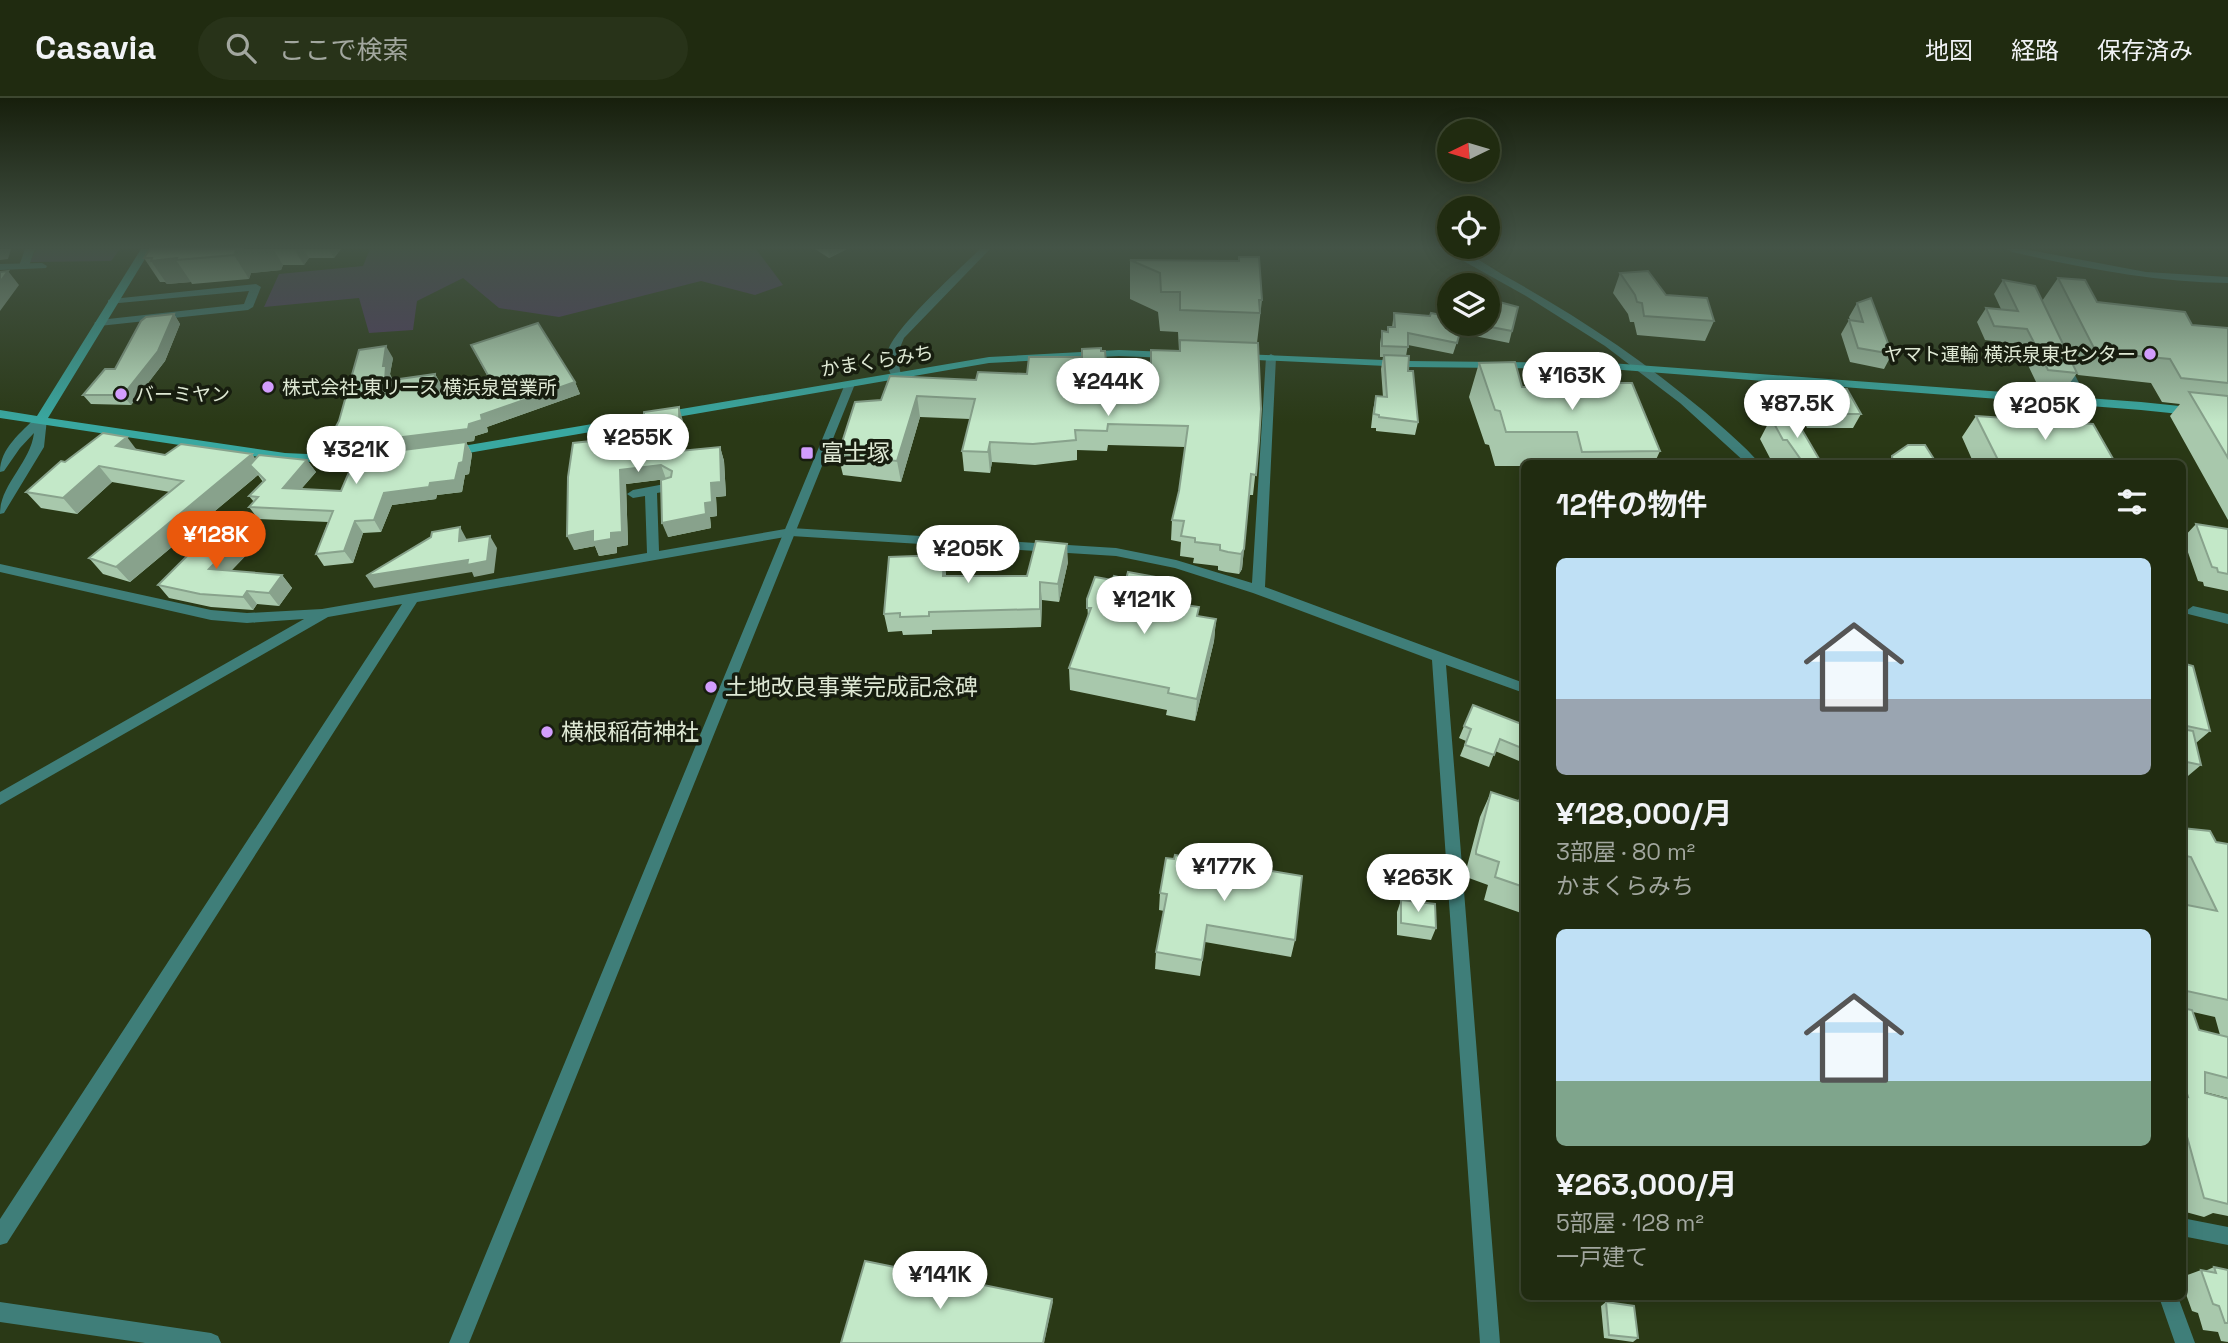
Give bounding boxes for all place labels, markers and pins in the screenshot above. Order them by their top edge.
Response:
place label: ヤマト運輸 横浜泉東センター [1884,342,2136,367]
marker: ヤマト運輸 横浜泉東センター [2142,346,2158,362]
pin: ¥163K [1523,352,1621,412]
pin: ¥244K [1059,358,1157,418]
place label: 株式会社 東リース 横浜泉営業所 [282,375,557,400]
marker: 株式会社 東リース 横浜泉営業所 [260,379,276,395]
pin: ¥87.5K [1740,380,1854,440]
place label: バーミヤン [135,382,230,407]
pin: ¥205K [1996,382,2094,442]
marker: バーミヤン [113,386,129,402]
pin: ¥255K [589,414,687,474]
pin: ¥321K [307,426,405,486]
place label: 富士塚 [821,438,890,468]
marker: 富士塚 [799,445,815,461]
pin: ¥128K [167,512,265,571]
pin: ¥205K [919,526,1017,585]
pin: ¥121K [1095,576,1193,636]
place label: 土地改良事業完成記念碑 [725,672,978,702]
marker: 土地改良事業完成記念碑 [703,679,719,695]
place label: 横根稲荷神社 [561,717,699,747]
marker: 横根稲荷神社 [539,724,555,740]
pin: ¥177K [1175,844,1273,903]
pin: ¥263K [1369,854,1467,914]
pin: ¥141K [891,1252,989,1311]

